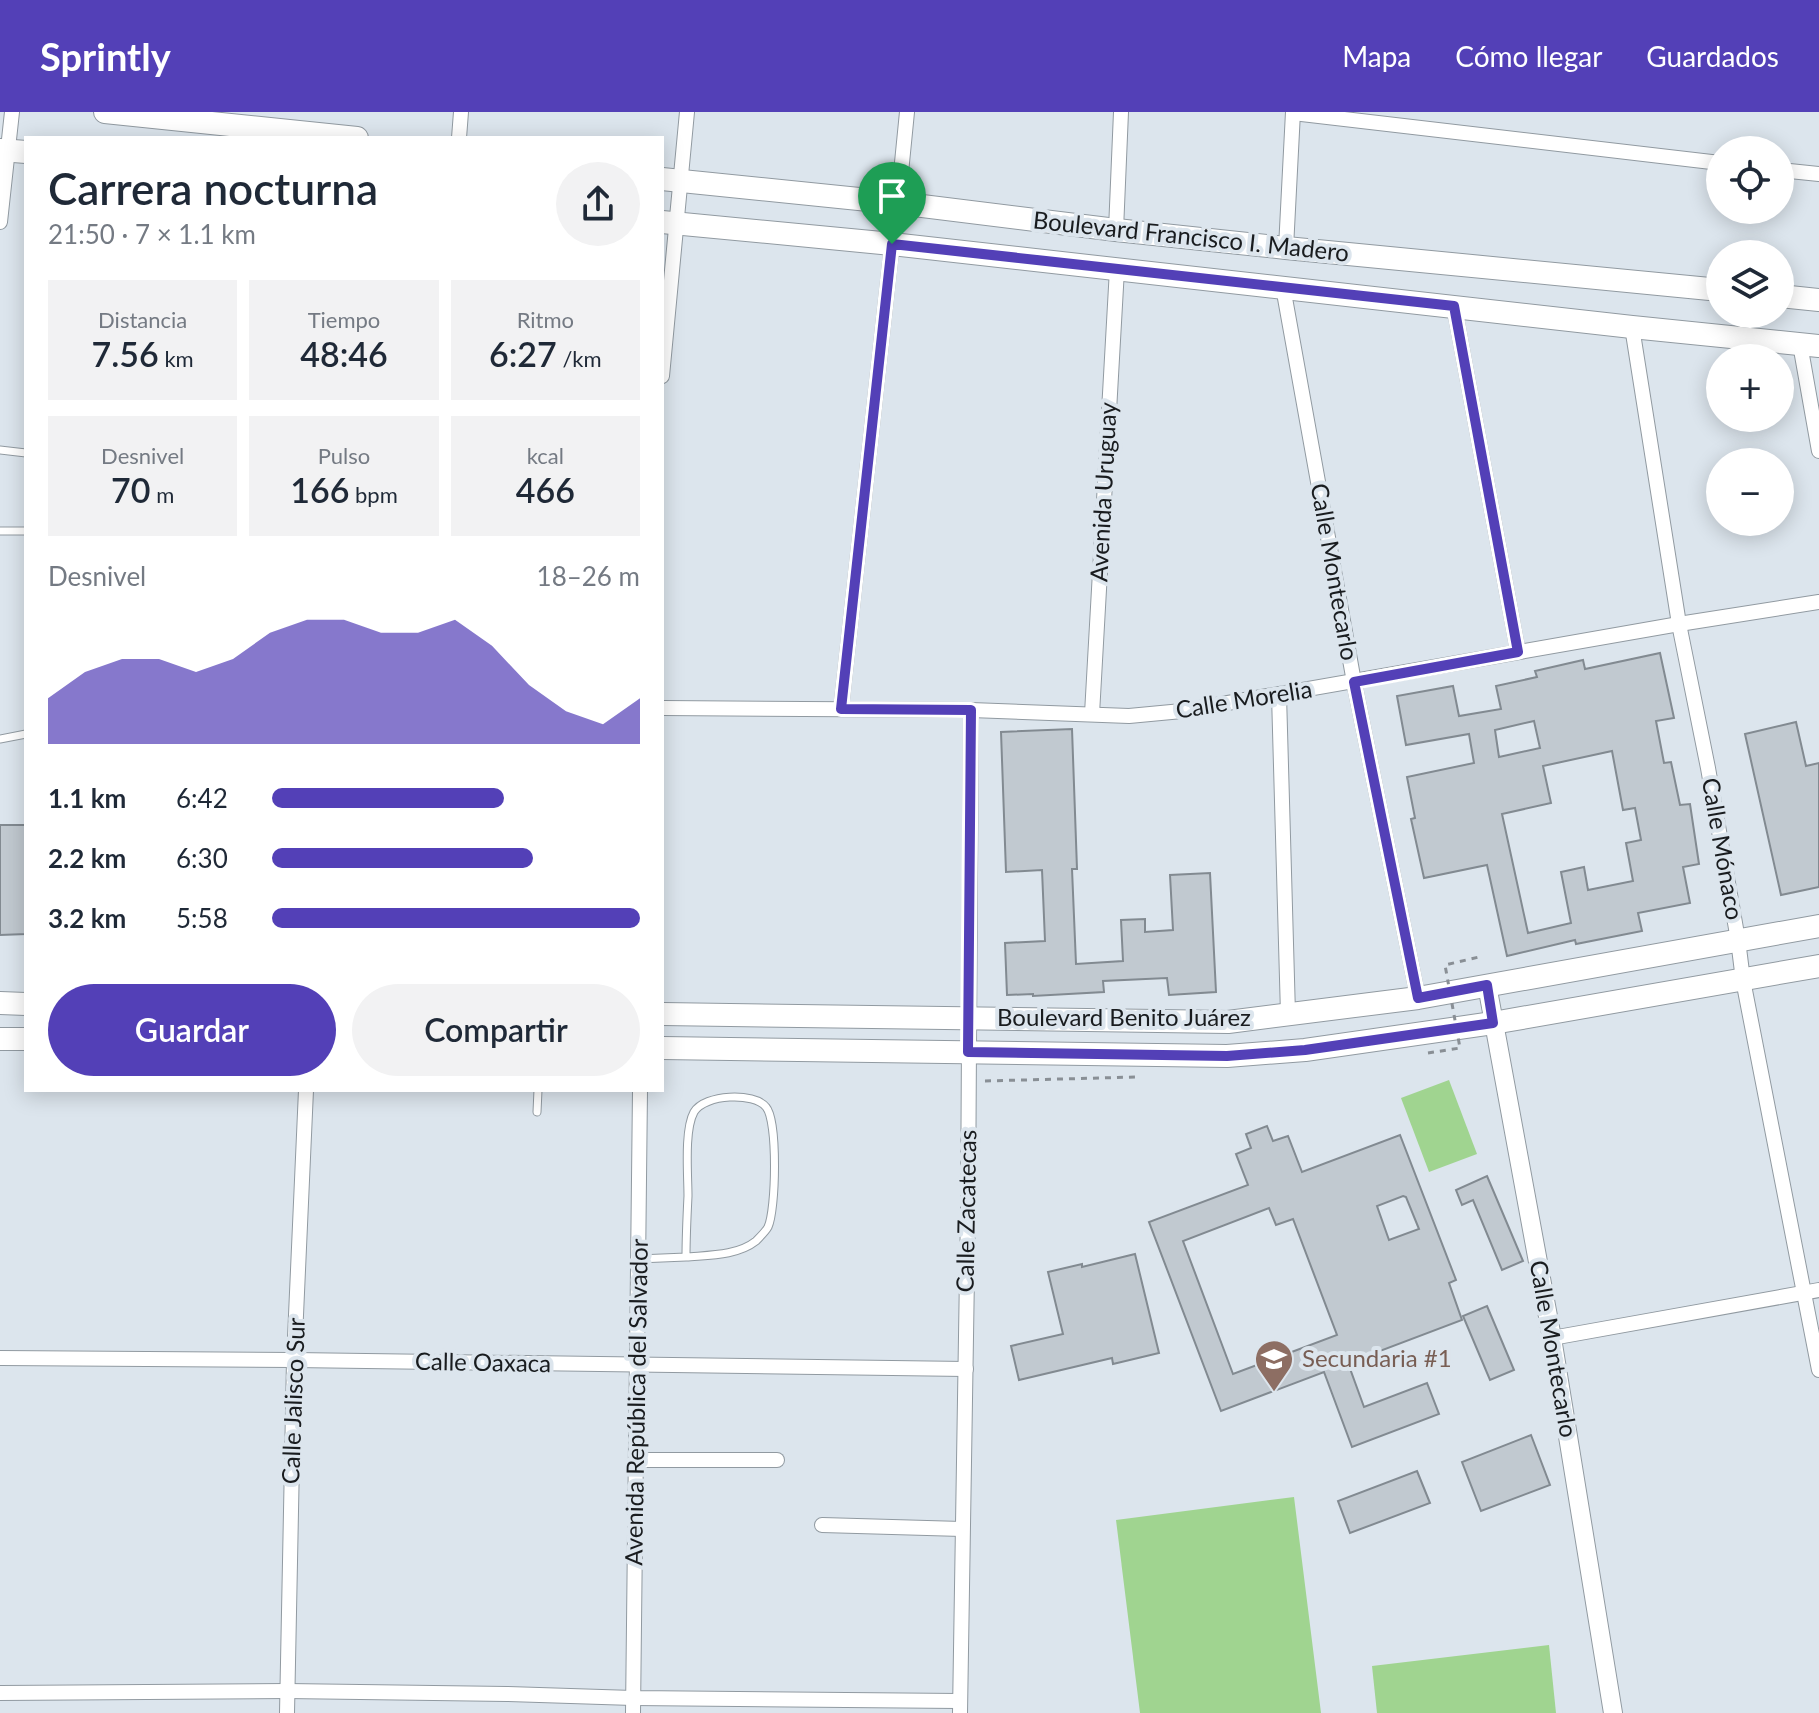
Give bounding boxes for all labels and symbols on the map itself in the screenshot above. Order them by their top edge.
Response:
pin [858,162,926,244]
street label: Boulevard Francisco I. Madero [1032,204,1351,267]
street label: Avenida Uruguay [1083,401,1122,583]
street label: Calle Montecarlo [1306,481,1365,663]
street label: Calle Morelia [1173,673,1314,724]
street label: Calle Mónaco [1697,775,1750,922]
street label: Boulevard Benito Juárez [997,1002,1251,1031]
street label: Calle Zacatecas [950,1129,981,1293]
street label: Avenida República del Salvador [618,1238,653,1566]
street label: Calle Montecarlo [1525,1258,1584,1440]
street label: Calle Jalisco Sur [275,1317,310,1485]
school or university icon: Secundaria #1 [1253,1338,1295,1393]
place label: Secundaria #1 [1302,1343,1452,1372]
street label: Calle Oaxaca [415,1346,551,1377]

